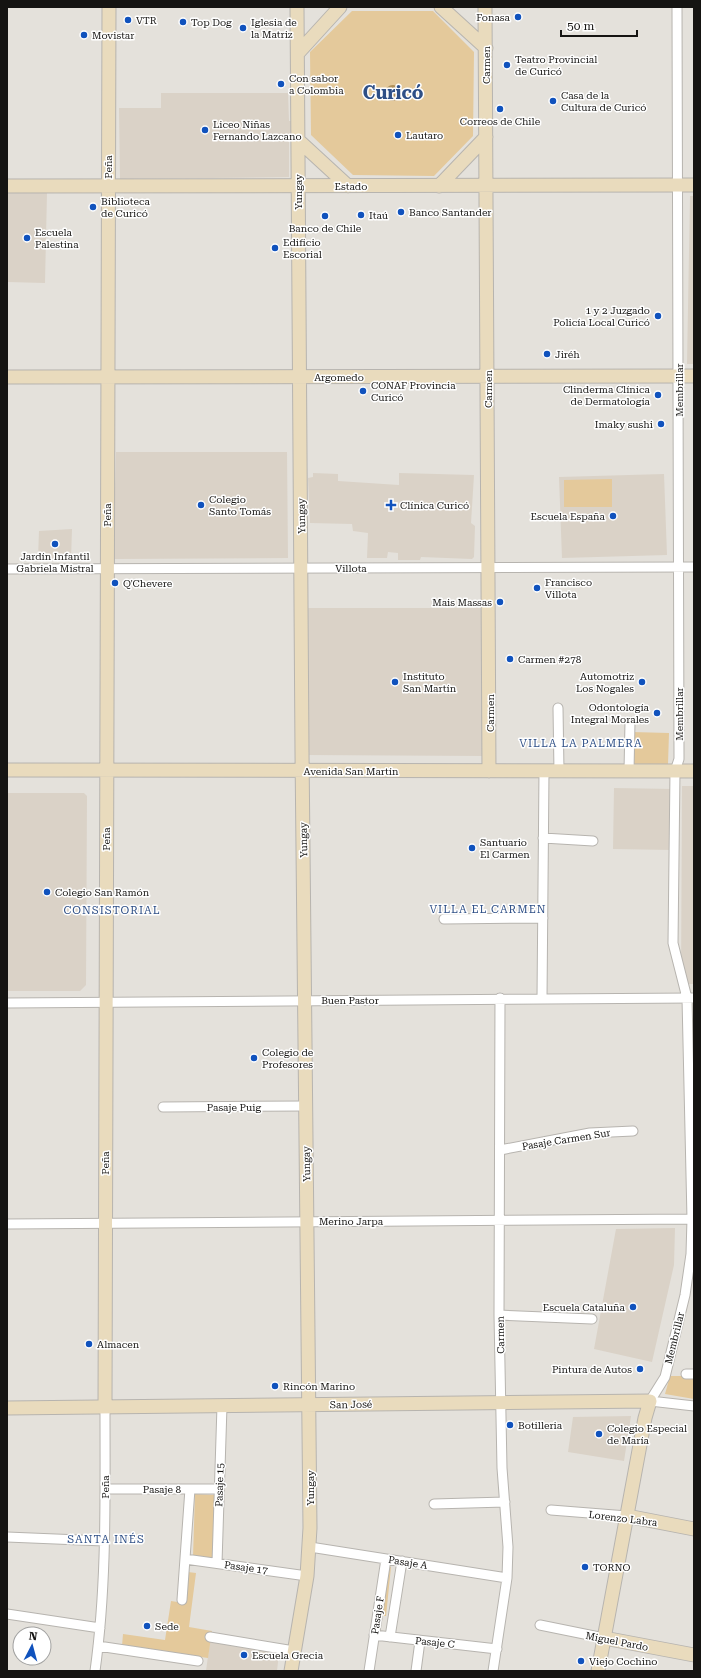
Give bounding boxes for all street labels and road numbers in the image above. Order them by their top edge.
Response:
street label: Carmen [481,46,492,84]
street label: Peña [103,155,114,179]
street label: Yungay [293,174,304,210]
street label: Estado [335,181,367,192]
street label: Membrillar [674,363,685,417]
street label: Carmen [483,370,494,408]
street label: Argomedo [314,372,364,383]
street label: Yungay [296,498,307,534]
street label: Peña [102,503,113,527]
street label: Villota [335,563,367,574]
street label: Membrillar [674,687,685,741]
street label: Carmen [485,694,496,732]
street label: Avenida San Martín [304,766,399,777]
street label: Yungay [298,822,309,858]
street label: Peña [101,827,112,851]
street label: Buen Pastor [321,995,379,1006]
street label: Pasaje Puig [207,1102,262,1113]
street label: Pasaje Carmen Sur [521,1127,611,1152]
street label: Yungay [301,1146,312,1182]
street label: Peña [100,1151,111,1175]
street label: Merino Jarpa [319,1216,384,1227]
street label: Membrillar [663,1311,686,1365]
street label: Carmen [495,1315,506,1354]
street label: San José [330,1399,373,1410]
street label: Pasaje 15 [213,1462,226,1507]
street label: Yungay [305,1470,316,1506]
street label: Peña [100,1475,111,1499]
street label: Pasaje 8 [143,1484,182,1495]
street label: Lorenzo Labra [588,1509,659,1528]
street label: Pasaje A [387,1554,428,1571]
street label: Pasaje 17 [223,1559,269,1576]
street label: Pasaje F [369,1595,386,1635]
street label: Miguel Pardo [585,1630,649,1653]
street label: Pasaje C [415,1635,455,1650]

